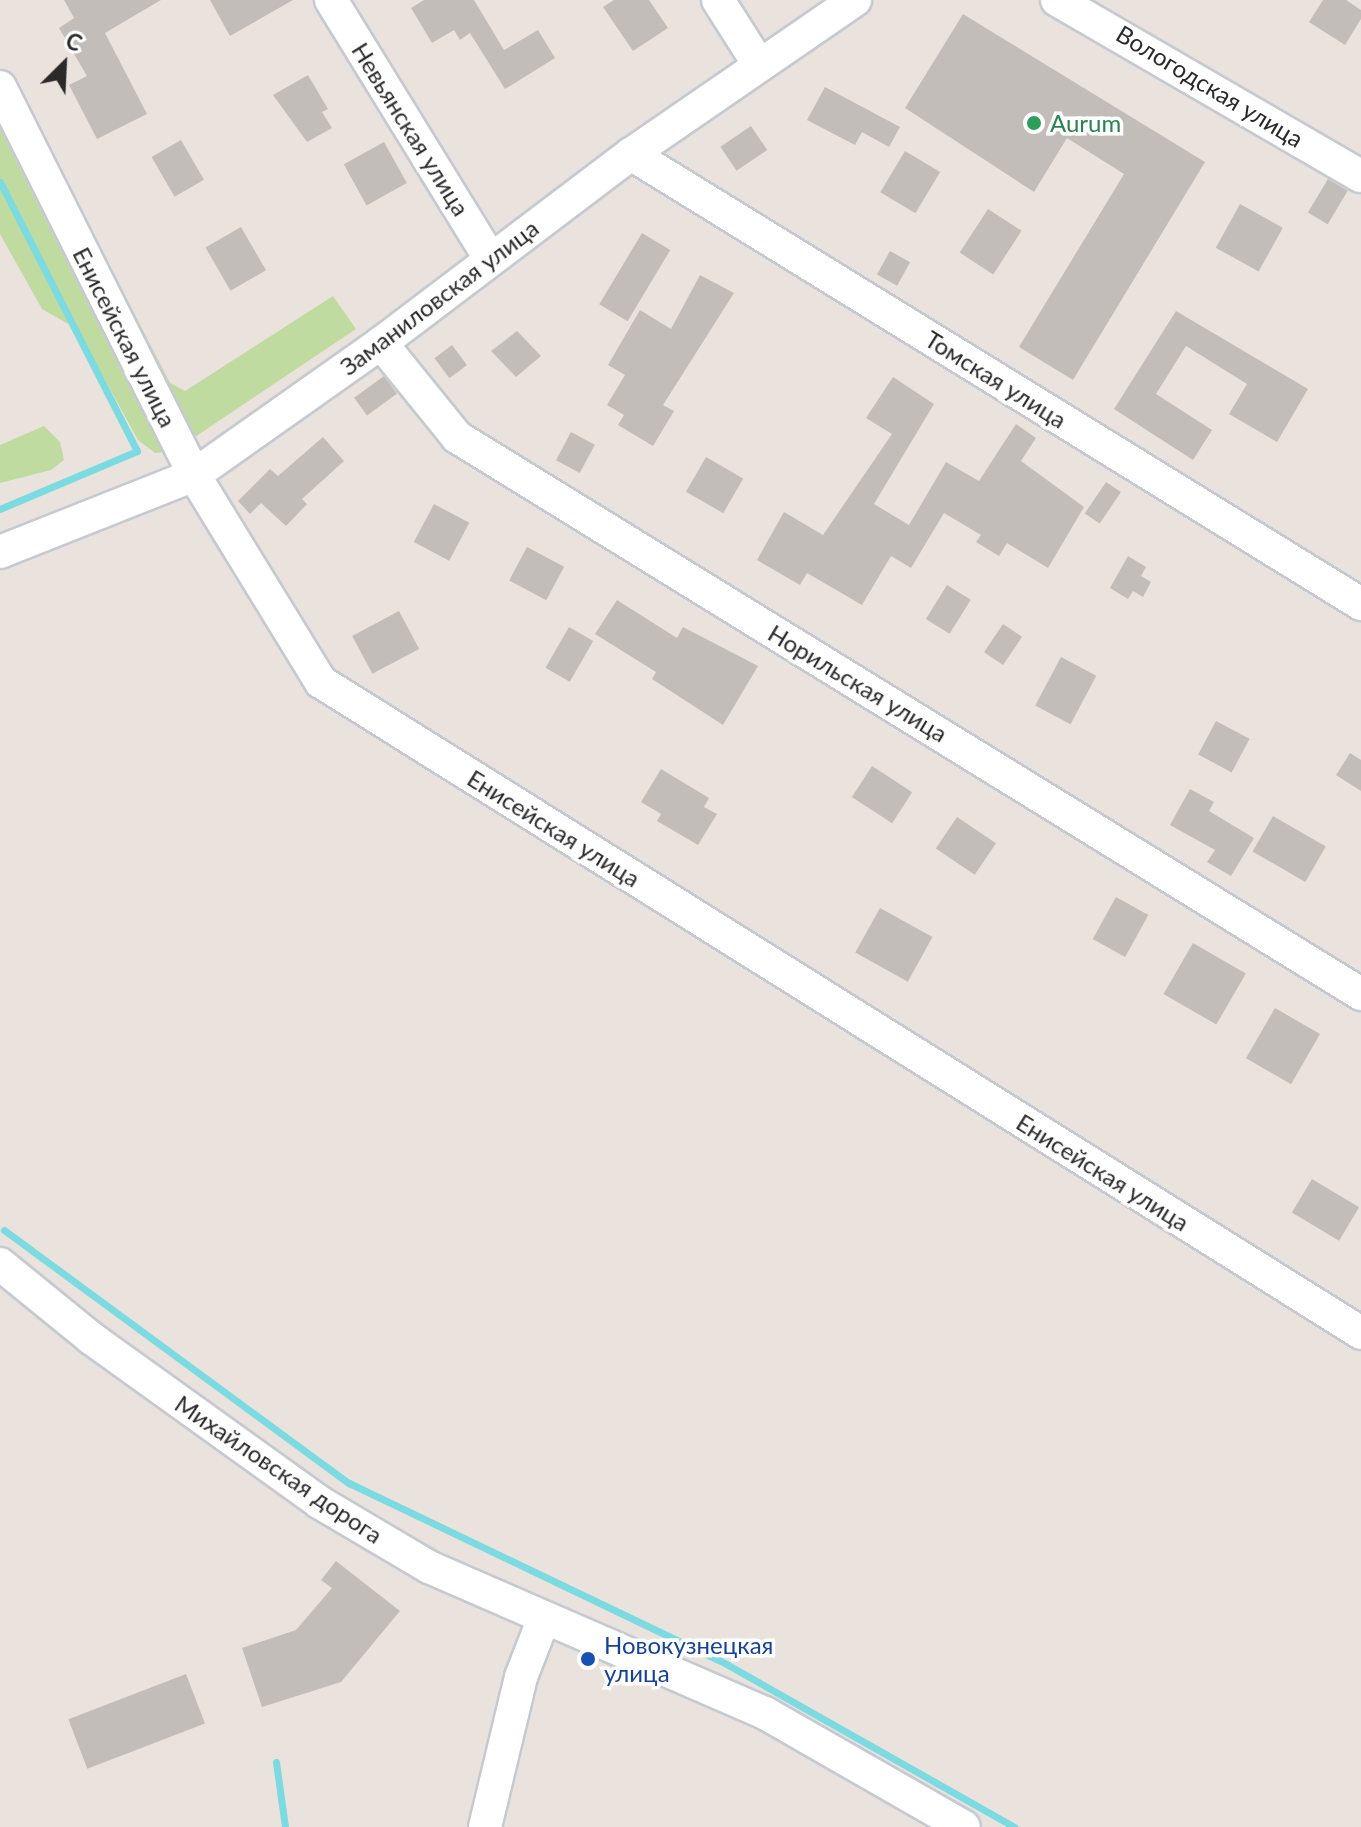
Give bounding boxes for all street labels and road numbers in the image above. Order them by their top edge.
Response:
street label: Вологодская улица [1111,19,1309,153]
street label: Невьянская улица [346,37,476,221]
street label: Заманиловская улица [334,213,544,381]
street label: Енисейская улица [67,242,183,432]
street label: Томская улица [920,324,1072,434]
street label: Норильская улица [763,618,953,748]
street label: Енисейская улица [462,763,646,893]
street label: Енисейская улица [1011,1107,1195,1237]
street label: Михайловская дорога [170,1389,388,1549]

